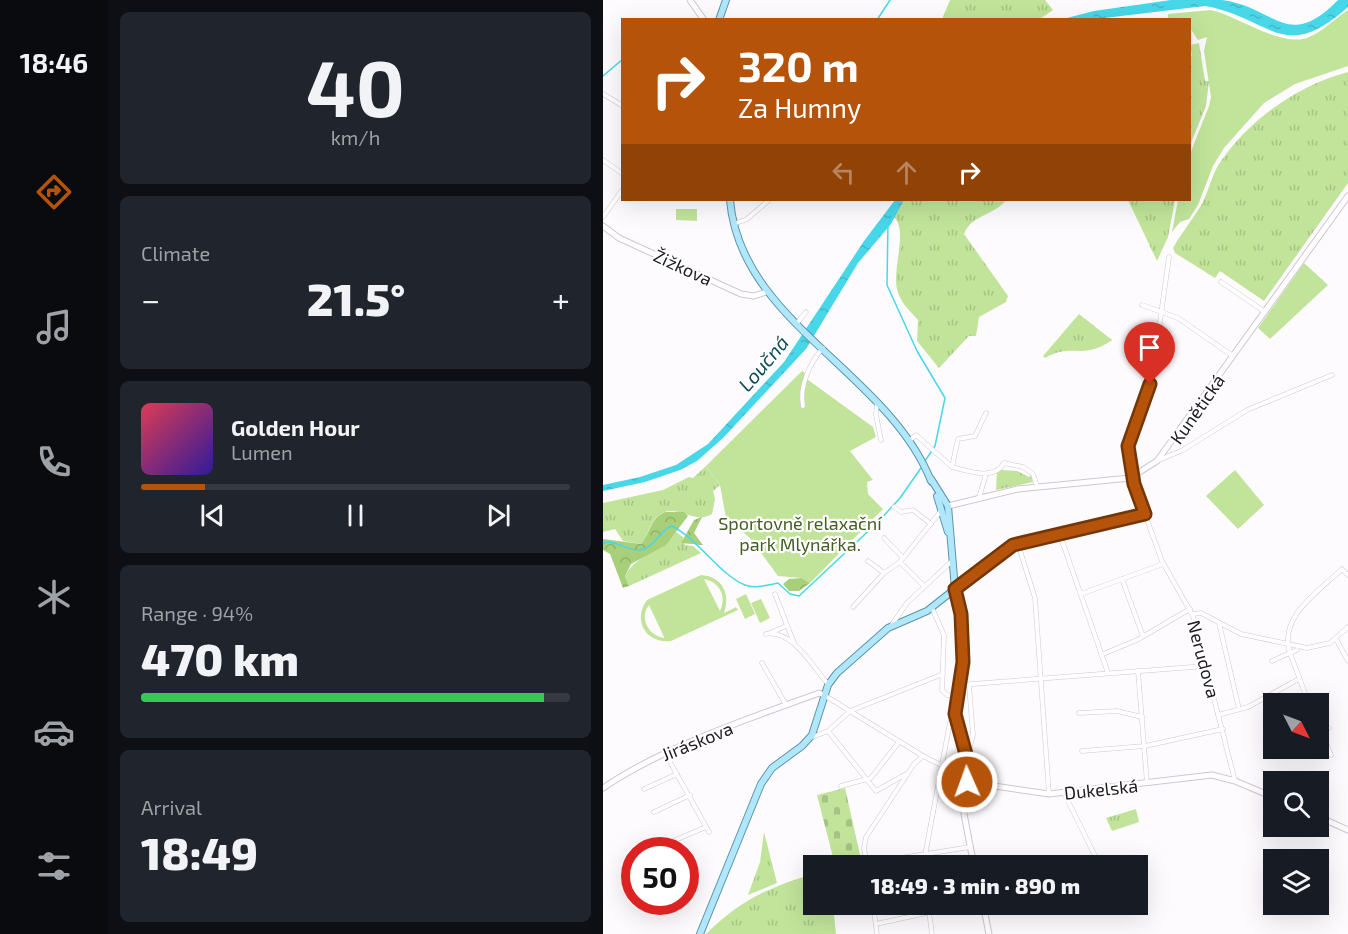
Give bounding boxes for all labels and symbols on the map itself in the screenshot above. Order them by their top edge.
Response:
street label: Žižkova [650,244,716,290]
pin [1124,322,1175,384]
water label: Loučná [733,330,793,396]
street label: Kunětická [1165,370,1229,448]
park label: Sportovně relaxační park Mlynářka. [718,512,882,555]
street label: Nerudova [1183,618,1225,700]
north arrow [1263,693,1329,759]
street label: Jiráskova [658,717,736,765]
position arrow [935,750,999,814]
street label: Dukelská [1063,774,1139,804]
speed limit sign: 50 [621,837,699,915]

